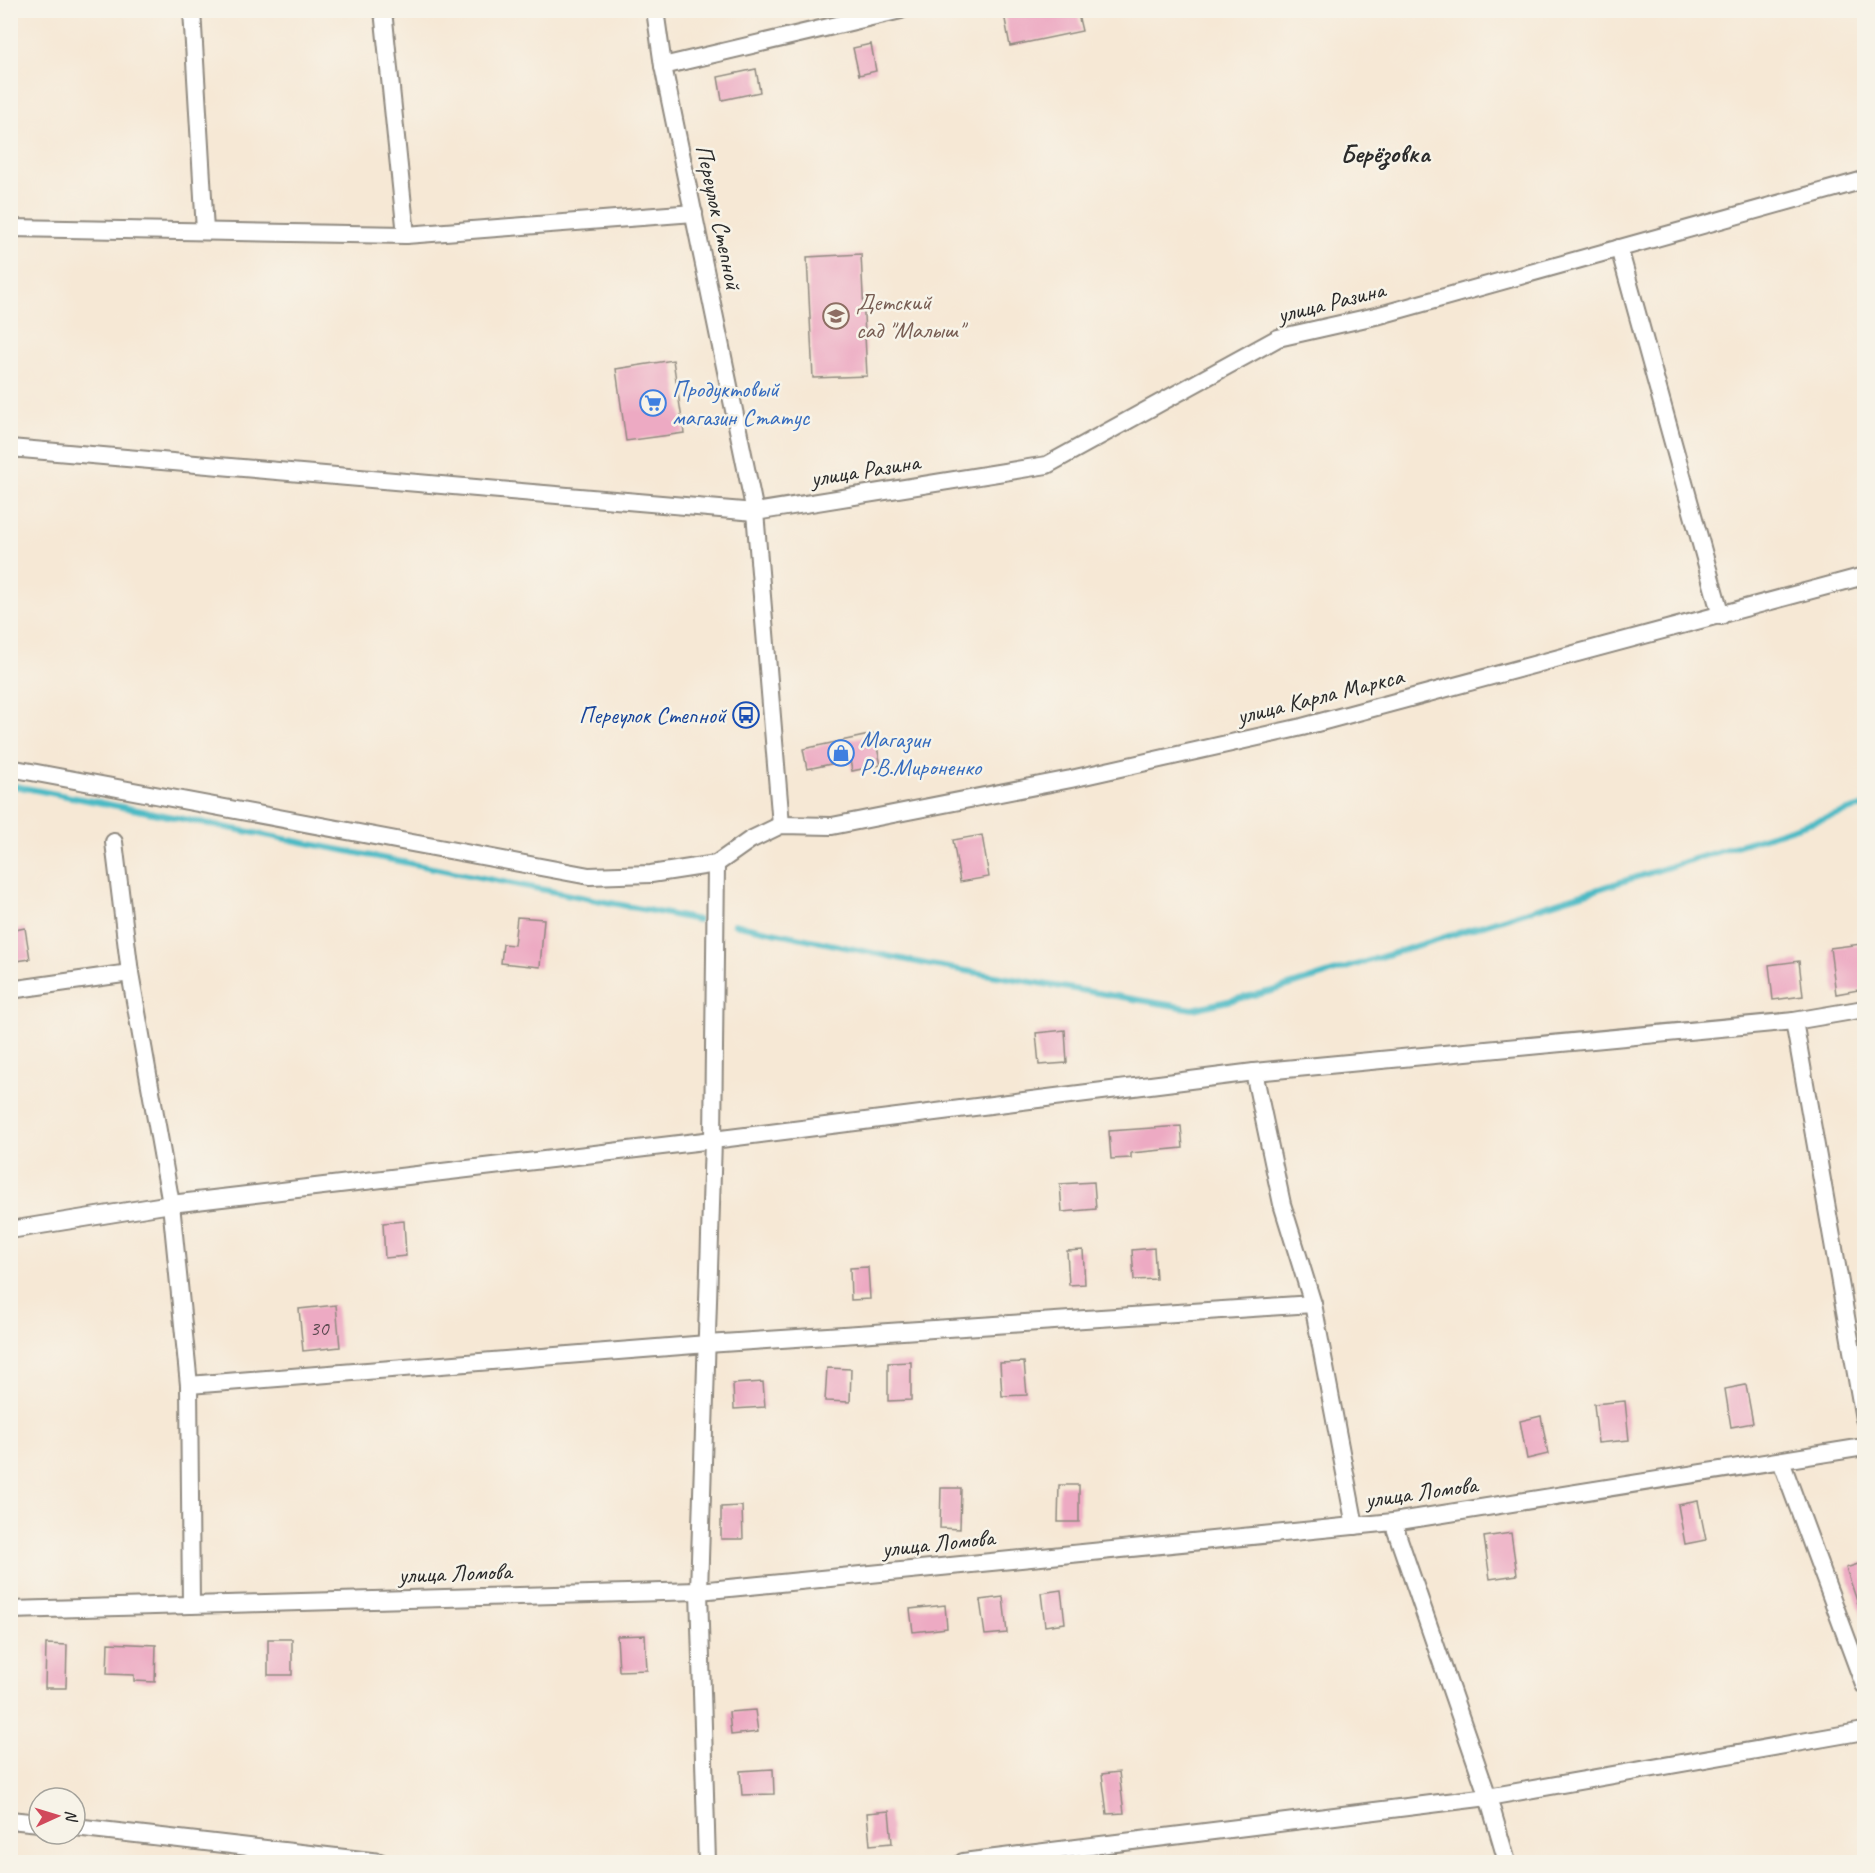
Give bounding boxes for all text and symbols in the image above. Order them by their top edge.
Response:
district label: Берёзовка [1340,137,1431,170]
street label: Переулок Степной [689,142,749,294]
street label: улица Разина [1272,274,1390,330]
place label: Детский сад "Малыш" [856,287,969,345]
school or university icon: Детский сад "Малыш" [821,301,851,331]
place label: Продуктовый магазин Статус [672,374,811,432]
supermarket icon: Продуктовый магазин Статус [638,388,668,418]
street label: улица Разина [807,446,924,494]
street label: улица Карла Маркса [1232,660,1408,732]
place label: Переулок Степной [579,700,728,730]
bus stop icon: Переулок Степной [731,700,761,730]
place label: Магазин Р.В.Мироненко [860,724,983,782]
shop icon: Магазин Р.В.Мироненко [826,738,856,768]
house number: 30 [310,1315,330,1341]
street label: улица Ломова [1361,1469,1481,1515]
street label: улица Ломова [878,1522,998,1564]
street label: улица Ломова [396,1556,514,1590]
north arrow [27,1786,87,1846]
text: N [61,1809,82,1824]

